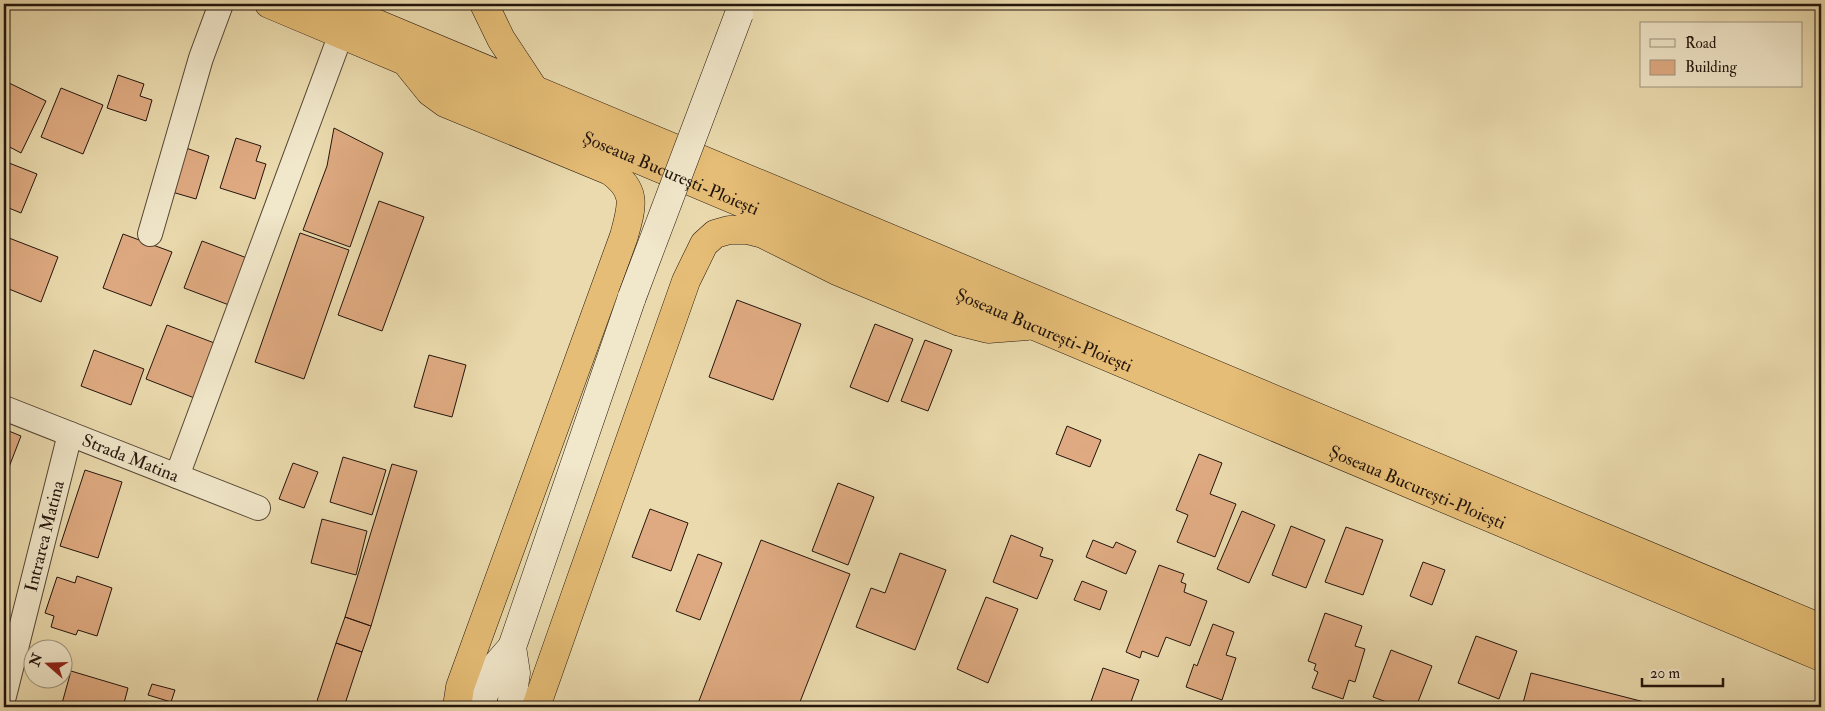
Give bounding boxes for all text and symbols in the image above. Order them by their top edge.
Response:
legend [1640,22,1802,88]
text: Road [1685,34,1717,53]
text: Building [1685,58,1737,77]
street label: Șoseaua București-Ploiești [579,126,763,220]
street label: Șoseaua București-Ploiești [952,283,1136,378]
street label: Strada Matina [79,428,183,487]
street label: Șoseaua București-Ploiești [1326,440,1509,535]
street label: Intrarea Matina [19,477,70,594]
north arrow [22,638,72,688]
text: N [26,650,47,669]
scale bar [1642,656,1724,688]
text: 20 m [1650,664,1680,683]

